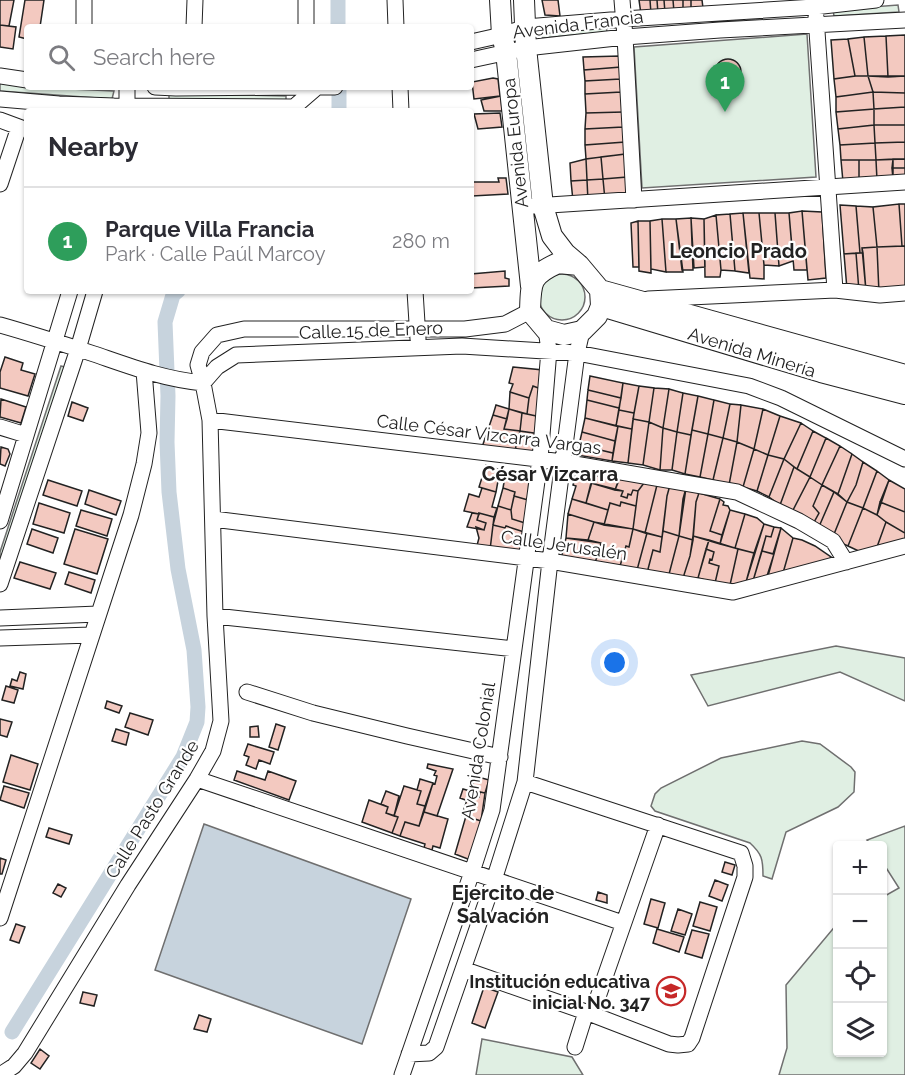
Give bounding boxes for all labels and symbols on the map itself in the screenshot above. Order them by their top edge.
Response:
street label: Avenida Francia [511,6,645,42]
pin: 1 [706,63,744,112]
street label: Avenida Europa [498,77,532,209]
district label: Leoncio Prado [669,239,807,263]
street label: Calle 15 de Enero [299,317,444,343]
street label: Avenida Minería [686,323,818,381]
street label: Calle César Vizcarra Vargas [376,410,603,458]
district label: César Vizcarra [482,462,618,486]
street label: Calle Jerusalén [500,526,628,564]
your location [600,648,629,677]
street label: Avenida Colonial [457,681,499,821]
street label: Calle Pasto Grande [101,736,203,882]
district label: Ejercito de Salvación [452,881,554,928]
place label: Institución educativa inicial No. 347 [469,971,651,1013]
school or university icon: Institución educativa inicial No. 347 [655,975,687,1007]

